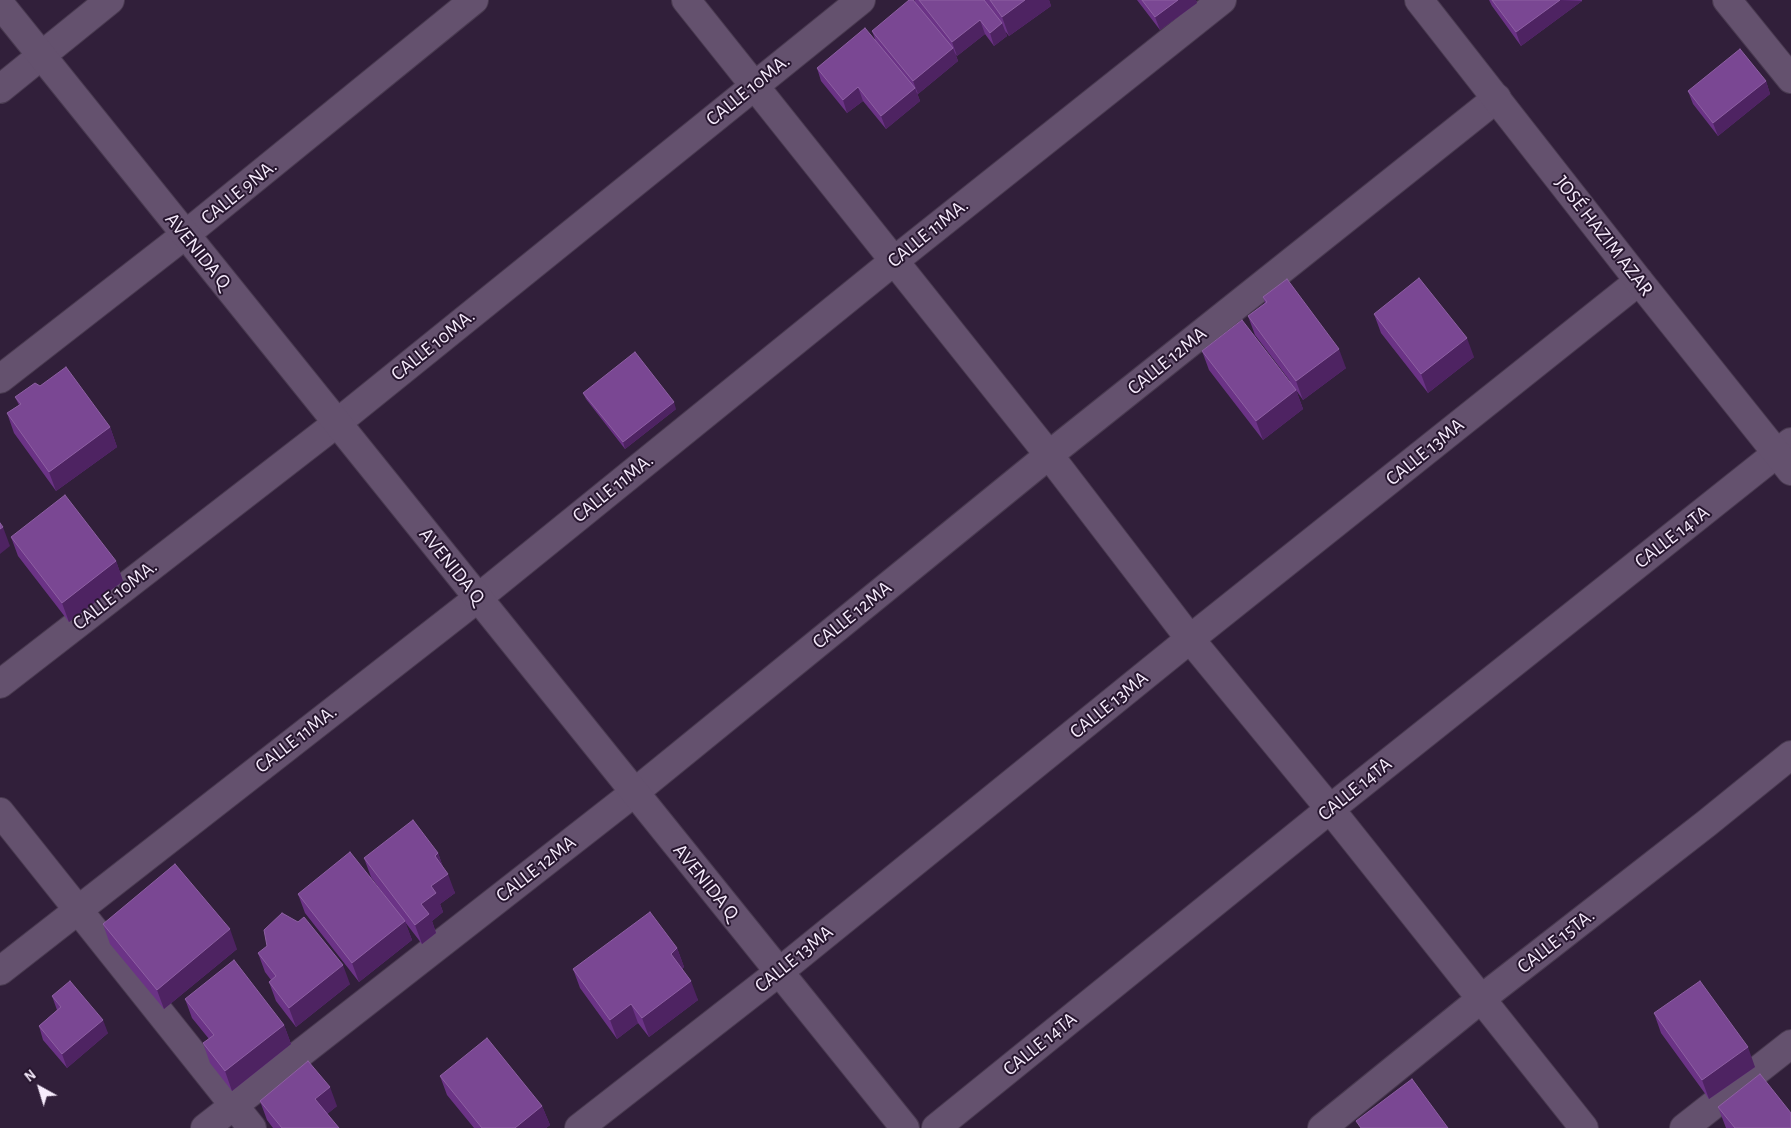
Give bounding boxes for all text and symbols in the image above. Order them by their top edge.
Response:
street label: CALLE 10MA. [701,49,795,131]
street label: CALLE 9NA. [196,154,282,230]
street label: JOSÉ HAZIM AZAR [1550,171,1658,301]
street label: CALLE 11MA. [883,193,973,273]
street label: AVENIDA Q [160,208,236,294]
street label: CALLE 10MA. [386,304,480,386]
street label: CALLE 12MA [1123,322,1211,400]
street label: CALLE 13MA [1381,413,1469,491]
street label: CALLE 11MA. [568,448,658,528]
street label: CALLE 14TA [1630,500,1714,574]
street label: AVENIDA Q [414,523,490,609]
street label: CALLE 10MA. [68,554,162,636]
street label: CALLE 12MA [808,576,896,654]
street label: CALLE 13MA [1065,666,1153,744]
street label: CALLE 11MA. [250,700,342,778]
street label: CALLE 14TA [1313,752,1397,826]
street label: CALLE 12MA [491,830,581,908]
street label: AVENIDA Q [668,839,744,925]
street label: CALLE 15TA. [1513,903,1599,979]
street label: CALLE 13MA [750,920,838,998]
street label: CALLE 14TA [998,1007,1082,1081]
north arrow [15,1063,65,1113]
text: N [22,1068,39,1085]

